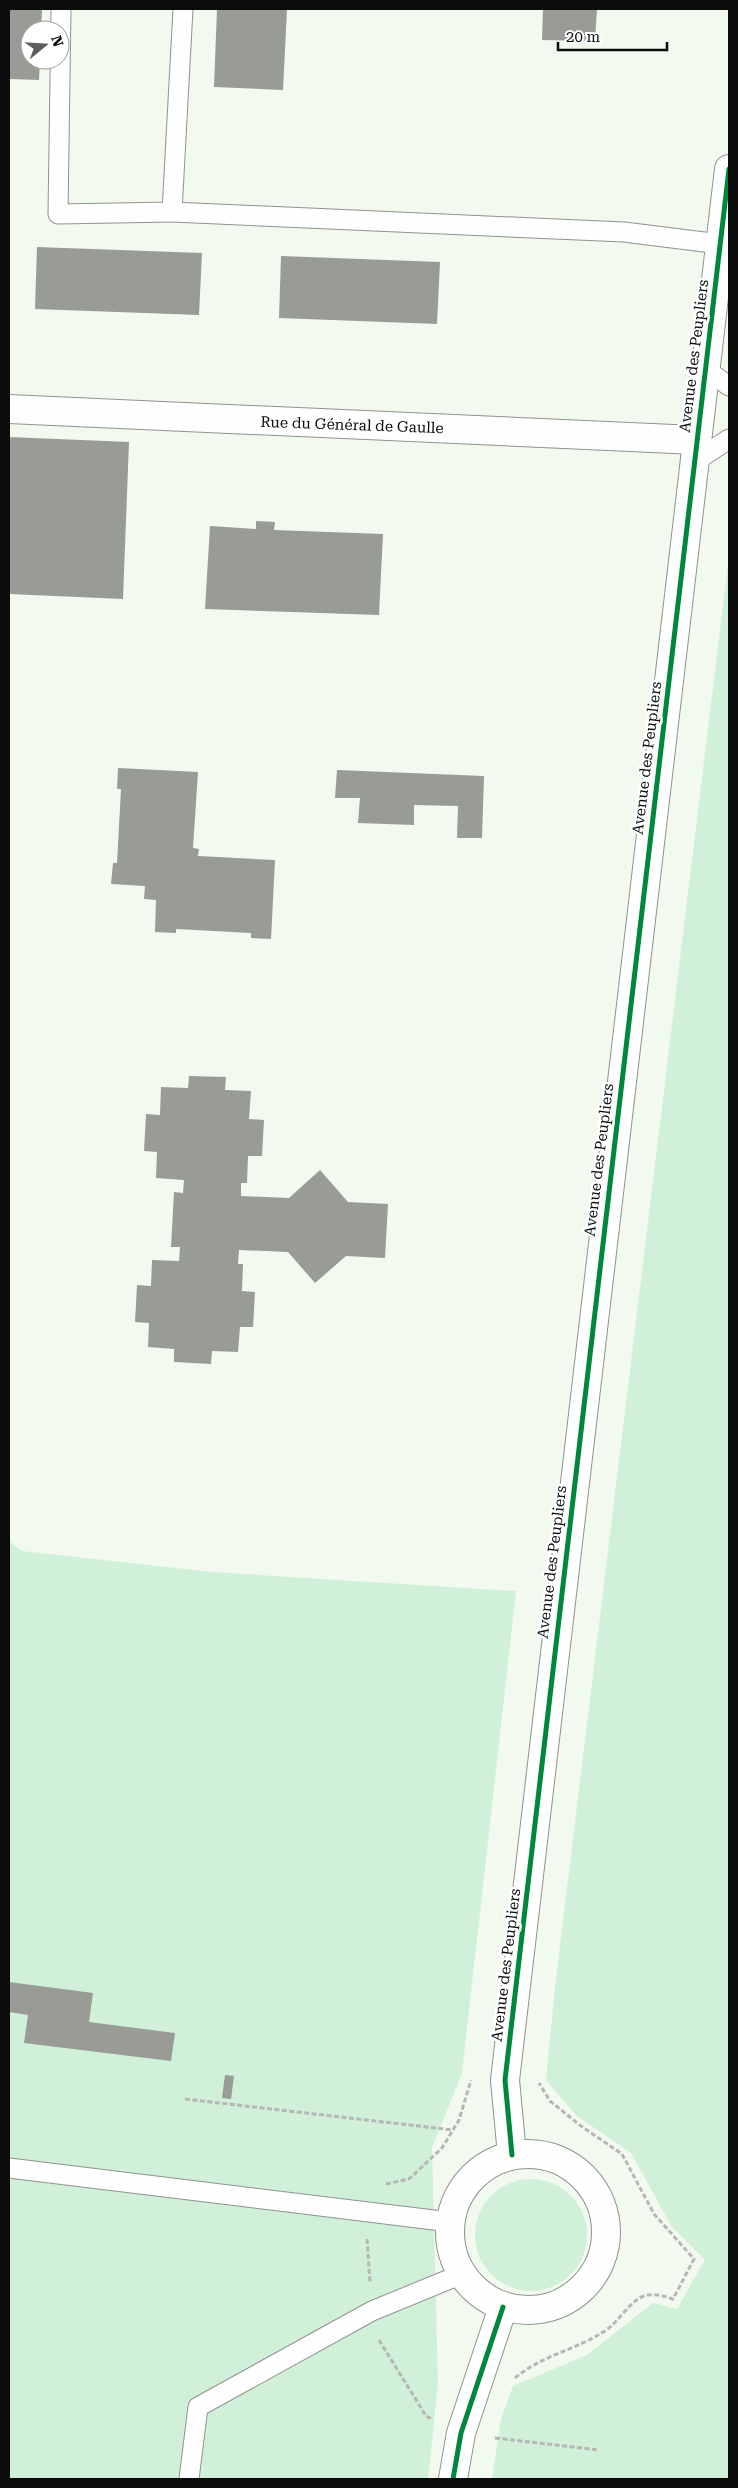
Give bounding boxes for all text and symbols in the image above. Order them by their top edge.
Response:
north arrow [20,20,70,70]
scale bar [558,20,667,52]
text: 20 m [566,28,601,46]
text: N [48,33,67,49]
street label: Avenue des Peupliers [676,278,712,434]
street label: Rue du Général de Gaulle [260,413,444,437]
street label: Avenue des Peupliers [629,680,665,836]
street label: Avenue des Peupliers [581,1082,617,1238]
street label: Avenue des Peupliers [534,1484,570,1640]
street label: Avenue des Peupliers [488,1887,524,2043]

